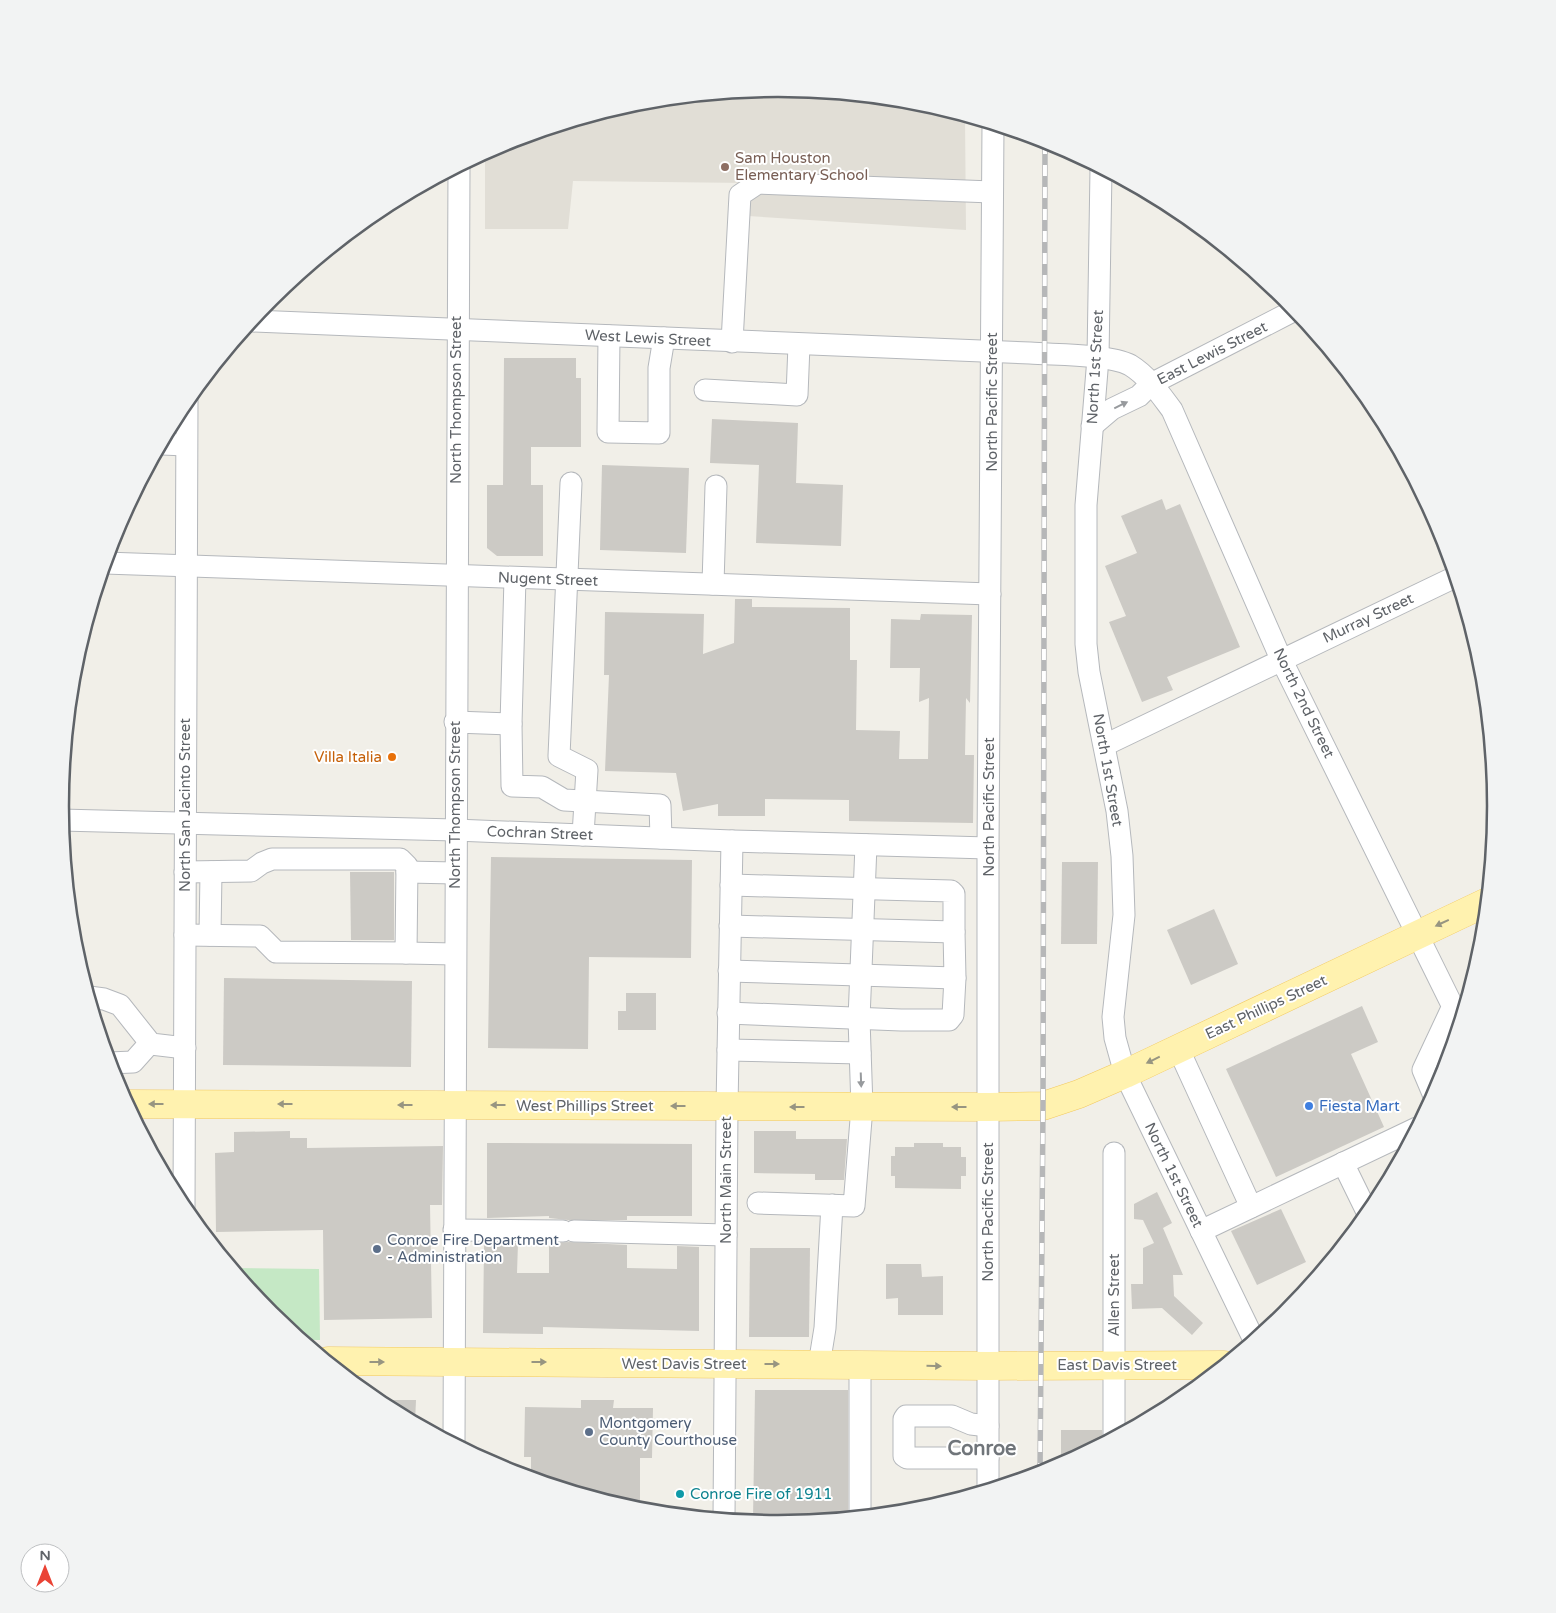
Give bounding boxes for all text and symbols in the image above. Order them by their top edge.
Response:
place label: Sam Houston Elementary School [735,149,868,184]
marker: Sam Houston Elementary School [719,161,731,173]
street label: North 1st Street [1083,309,1107,425]
street label: North Thompson Street [447,316,465,484]
street label: East Lewis Street [1154,317,1270,389]
street label: West Lewis Street [584,326,712,350]
street label: North Pacific Street [983,332,1001,472]
one-way arrow [1114,400,1129,409]
street label: Nugent Street [498,568,599,590]
street label: Murray Street [1320,589,1416,647]
street label: North 2nd Street [1270,645,1339,761]
street label: North 1st Street [1089,712,1127,828]
street label: North San Jacinto Street [176,718,194,892]
street label: North Thompson Street [446,721,464,889]
street label: North Pacific Street [980,737,998,877]
place label: Villa Italia [314,748,382,766]
marker: Villa Italia [386,751,398,763]
street label: Cochran Street [486,822,594,844]
one-way arrow [1435,919,1449,927]
street label: East Phillips Street [1202,971,1330,1043]
one-way arrow [1146,1057,1160,1065]
one-way arrow [857,1072,865,1088]
street label: West Phillips Street [516,1097,654,1115]
place label: Fiesta Mart [1319,1097,1400,1115]
one-way arrow [147,1100,163,1108]
one-way arrow [277,1100,293,1108]
marker: Fiesta Mart [1303,1100,1315,1112]
one-way arrow [397,1101,413,1109]
one-way arrow [490,1101,506,1109]
one-way arrow [670,1102,686,1110]
one-way arrow [788,1103,804,1111]
one-way arrow [951,1103,967,1111]
street label: North Main Street [717,1116,735,1244]
street label: North 1st Street [1141,1120,1207,1231]
street label: North Pacific Street [979,1142,997,1282]
place label: Conroe Fire Department - Administration [387,1231,559,1266]
marker: Conroe Fire Department - Administration [371,1243,383,1255]
street label: Allen Street [1105,1253,1123,1336]
street label: West Davis Street [622,1355,747,1373]
street label: East Davis Street [1057,1356,1177,1374]
one-way arrow [369,1358,385,1366]
one-way arrow [531,1358,547,1366]
one-way arrow [764,1360,780,1368]
one-way arrow [926,1362,942,1370]
place label: Montgomery County Courthouse [599,1414,737,1449]
marker: Montgomery County Courthouse [583,1426,595,1438]
district label: Conroe [948,1437,1016,1461]
place label: Conroe Fire of 1911 [690,1485,832,1503]
marker: Conroe Fire of 1911 [674,1488,686,1500]
north arrow [20,1543,70,1593]
text: N [39,1547,51,1564]

